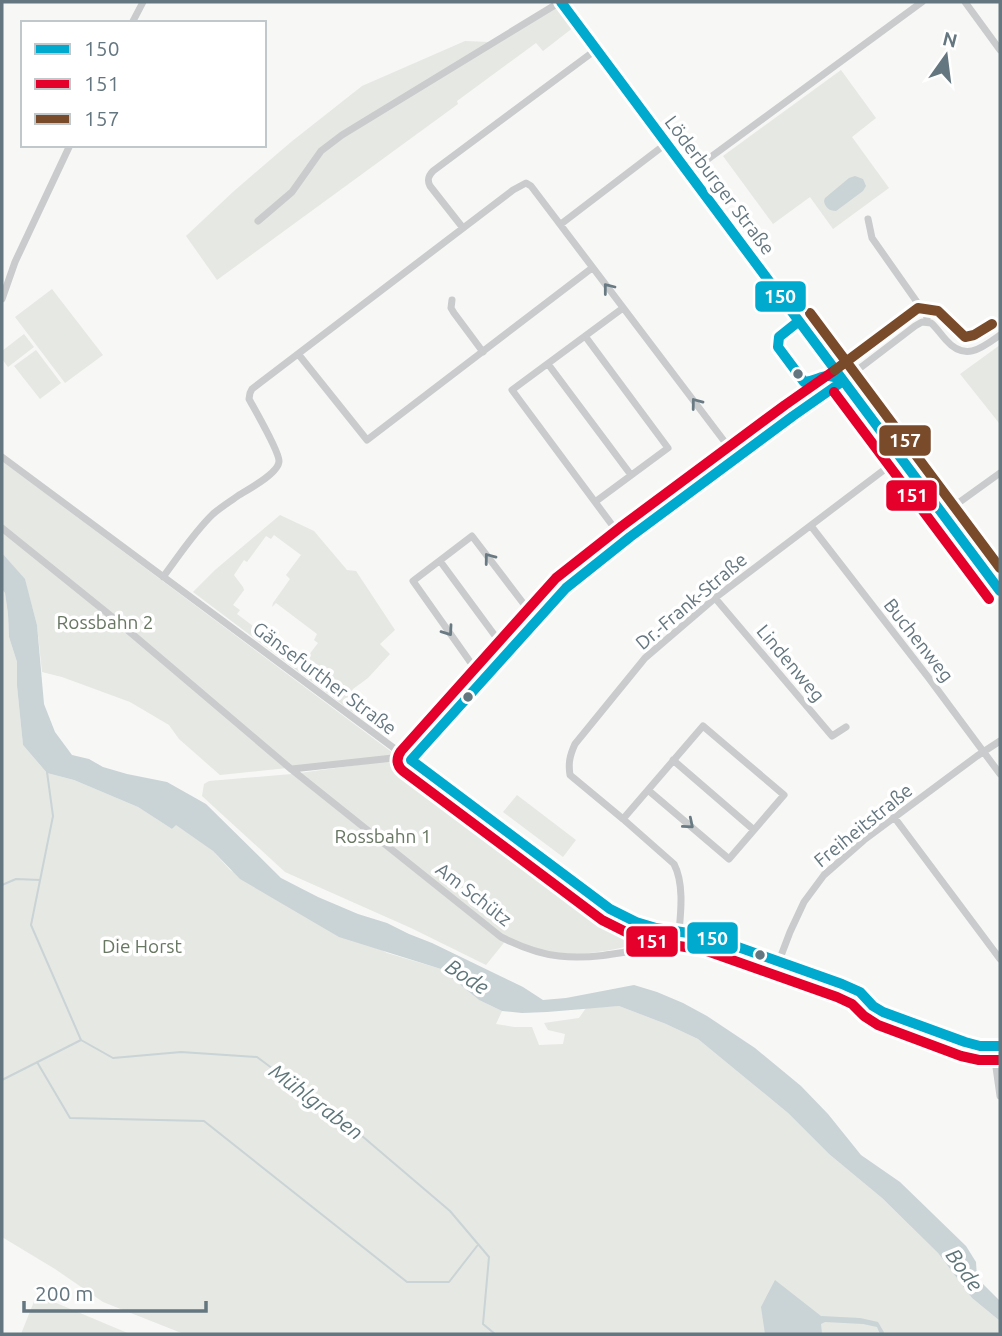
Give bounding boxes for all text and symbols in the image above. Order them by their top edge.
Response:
legend [21,21,266,147]
north arrow [911,21,981,91]
text: N [941,27,960,52]
text: 150 [84,36,120,60]
text: 151 [84,71,120,95]
text: 157 [84,106,120,130]
street label: Löderburger Straße [661,111,779,259]
line badge: 150 [754,280,807,313]
one-way arrow [603,283,616,295]
text: 150 [764,285,796,307]
unlabelled marker [791,367,805,381]
one-way arrow [692,399,705,411]
line badge: 157 [878,424,932,457]
text: 157 [889,429,921,451]
line badge: 151 [885,479,938,512]
text: 151 [896,484,928,506]
street label: Dr.-Frank-Straße [631,548,751,654]
one-way arrow [485,554,498,566]
street label: Buchenweg [880,594,958,686]
park label: Rossbahn 2 [56,611,154,633]
street label: Gänsefurther Straße [249,617,401,739]
street label: Lindenweg [752,620,830,706]
one-way arrow [440,623,452,636]
unlabelled marker [461,690,475,704]
street label: Freiheitstraße [809,779,917,871]
one-way arrow [681,816,693,829]
park label: Rossbahn 1 [334,825,432,847]
street label: Am Schütz [432,858,516,930]
line badge: 150 [686,921,739,955]
line badge: 151 [625,925,679,958]
text: 150 [696,927,728,949]
text: 151 [636,930,668,952]
park label: Die Horst [102,935,183,957]
unlabelled marker [753,948,767,962]
water label: Bode [441,953,494,999]
water label: Mühlgraben [265,1058,368,1144]
water label: Bode [941,1244,988,1296]
scale bar [24,1270,206,1314]
text: 200 m [35,1281,93,1305]

